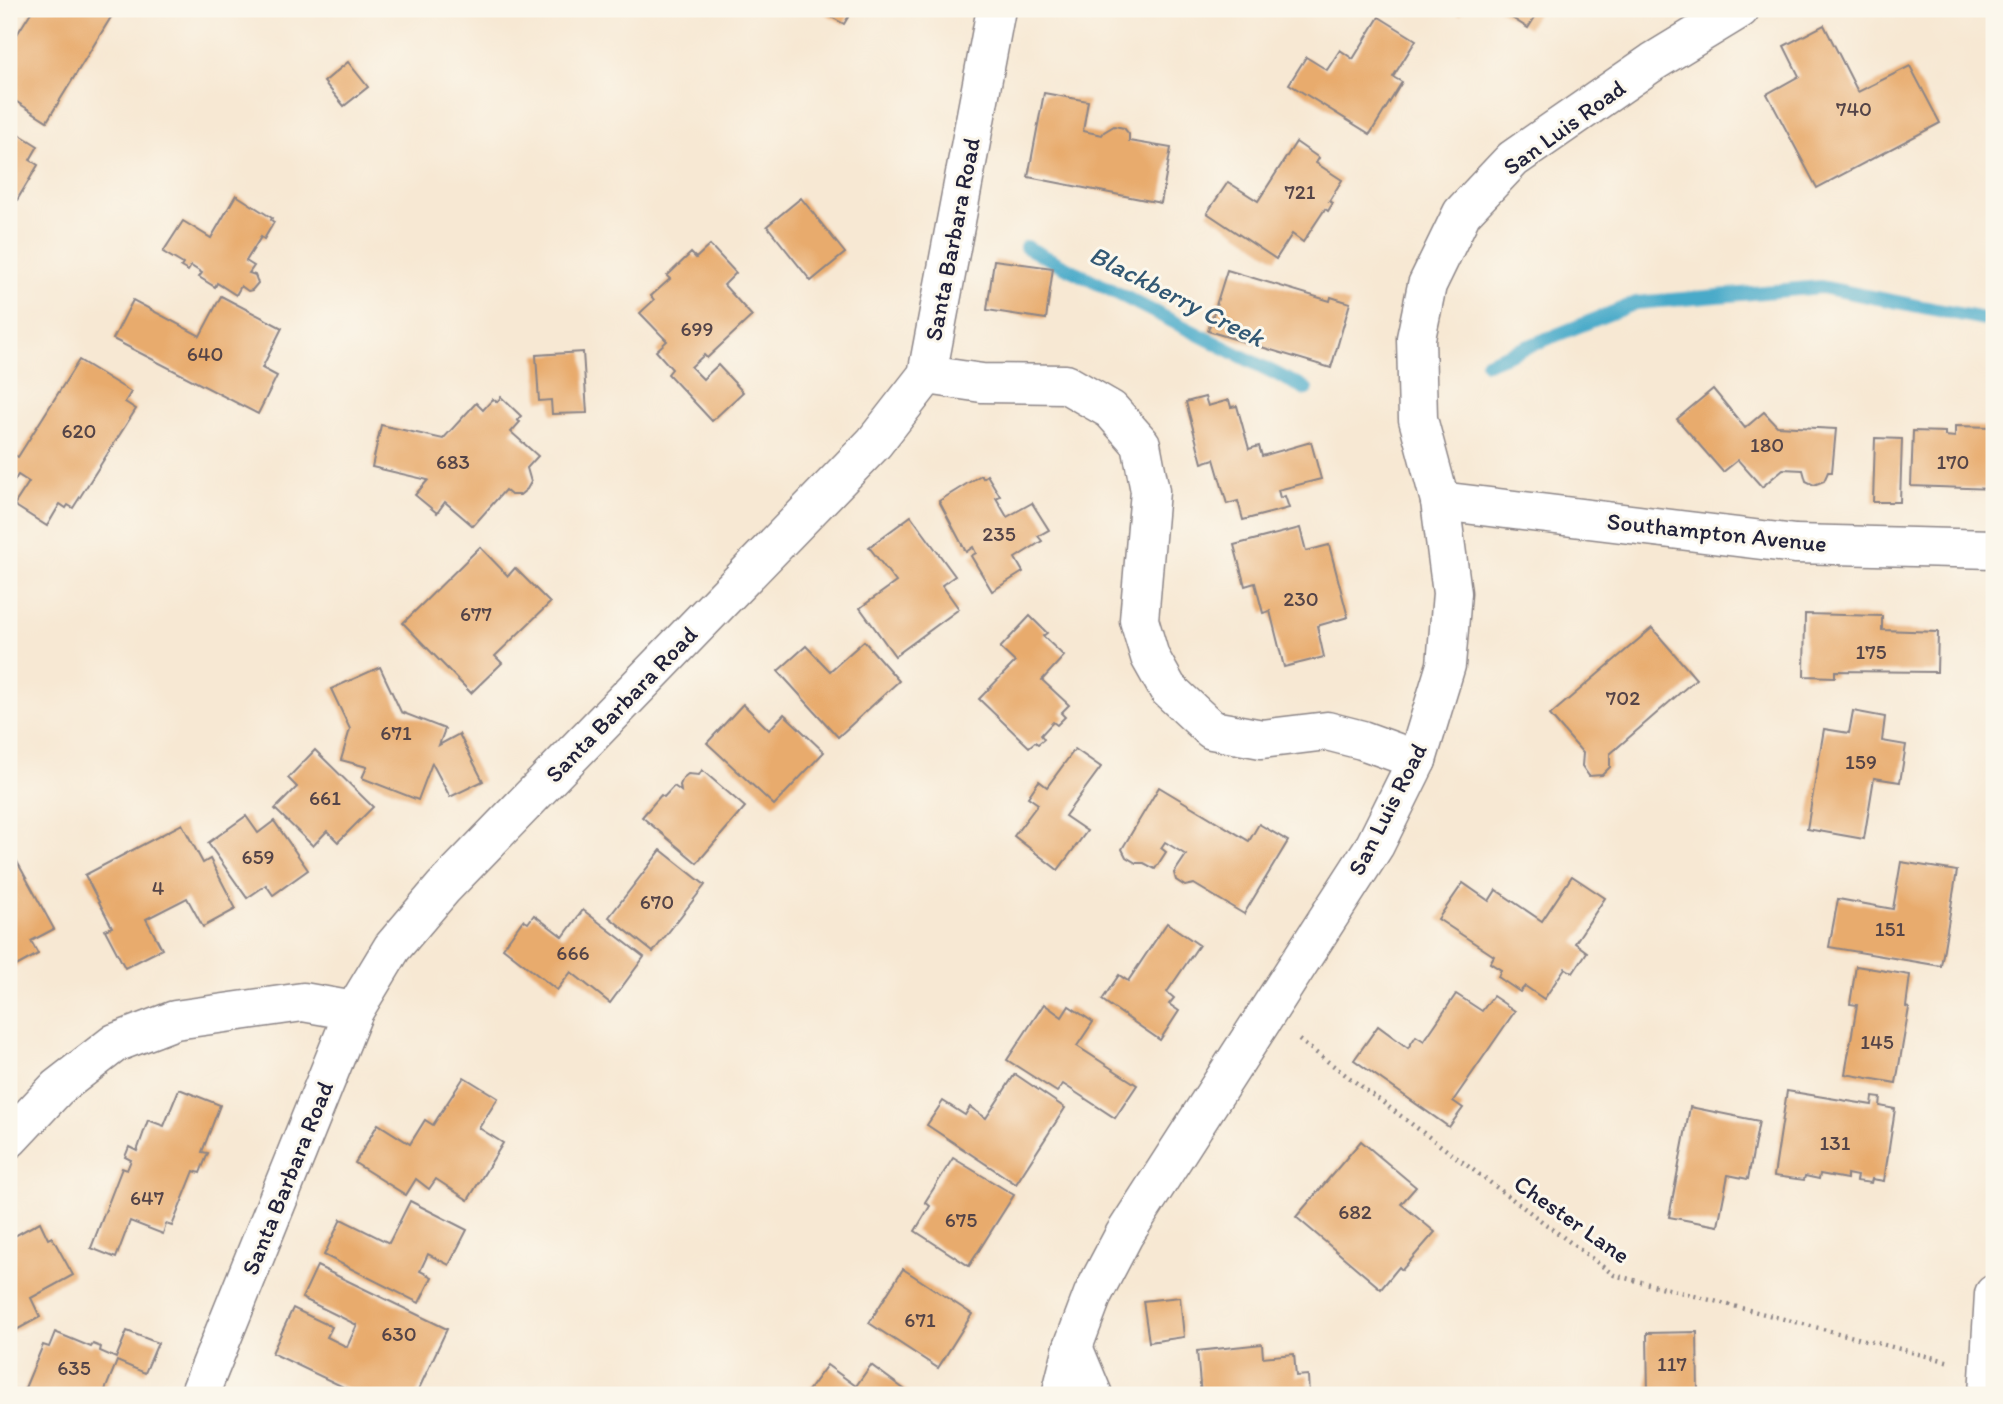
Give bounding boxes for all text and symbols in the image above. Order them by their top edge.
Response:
street label: San Luis Road [1497,73,1631,181]
house number: 740 [1836,96,1872,121]
street label: Santa Barbara Road [918,135,986,343]
house number: 721 [1284,179,1316,204]
water label: Blackberry Creek [1084,238,1271,354]
house number: 699 [680,316,714,341]
house number: 640 [187,341,223,366]
house number: 620 [61,418,97,443]
house number: 180 [1750,432,1784,457]
house number: 683 [436,449,470,474]
house number: 170 [1936,449,1970,474]
street label: Southampton Avenue [1606,506,1828,558]
house number: 235 [982,521,1016,546]
house number: 230 [1283,586,1319,611]
house number: 677 [460,601,492,626]
street label: Santa Barbara Road [539,620,703,788]
house number: 175 [1855,639,1887,664]
house number: 702 [1606,685,1640,710]
house number: 671 [380,720,412,745]
street label: San Luis Road [1341,738,1433,880]
house number: 159 [1845,749,1877,774]
house number: 661 [309,785,341,810]
house number: 659 [241,844,275,869]
house number: 4 [152,875,165,900]
house number: 670 [640,889,674,914]
house number: 151 [1875,916,1906,941]
house number: 666 [556,940,590,965]
house number: 145 [1860,1029,1894,1054]
street label: Santa Barbara Road [235,1077,339,1279]
house number: 131 [1820,1130,1851,1155]
street label: Chester Lane [1509,1169,1635,1269]
house number: 647 [130,1185,164,1210]
house number: 682 [1338,1199,1372,1224]
house number: 675 [945,1207,977,1232]
house number: 671 [904,1307,936,1332]
house number: 630 [381,1321,417,1346]
house number: 117 [1657,1351,1687,1376]
house number: 635 [57,1355,91,1380]

